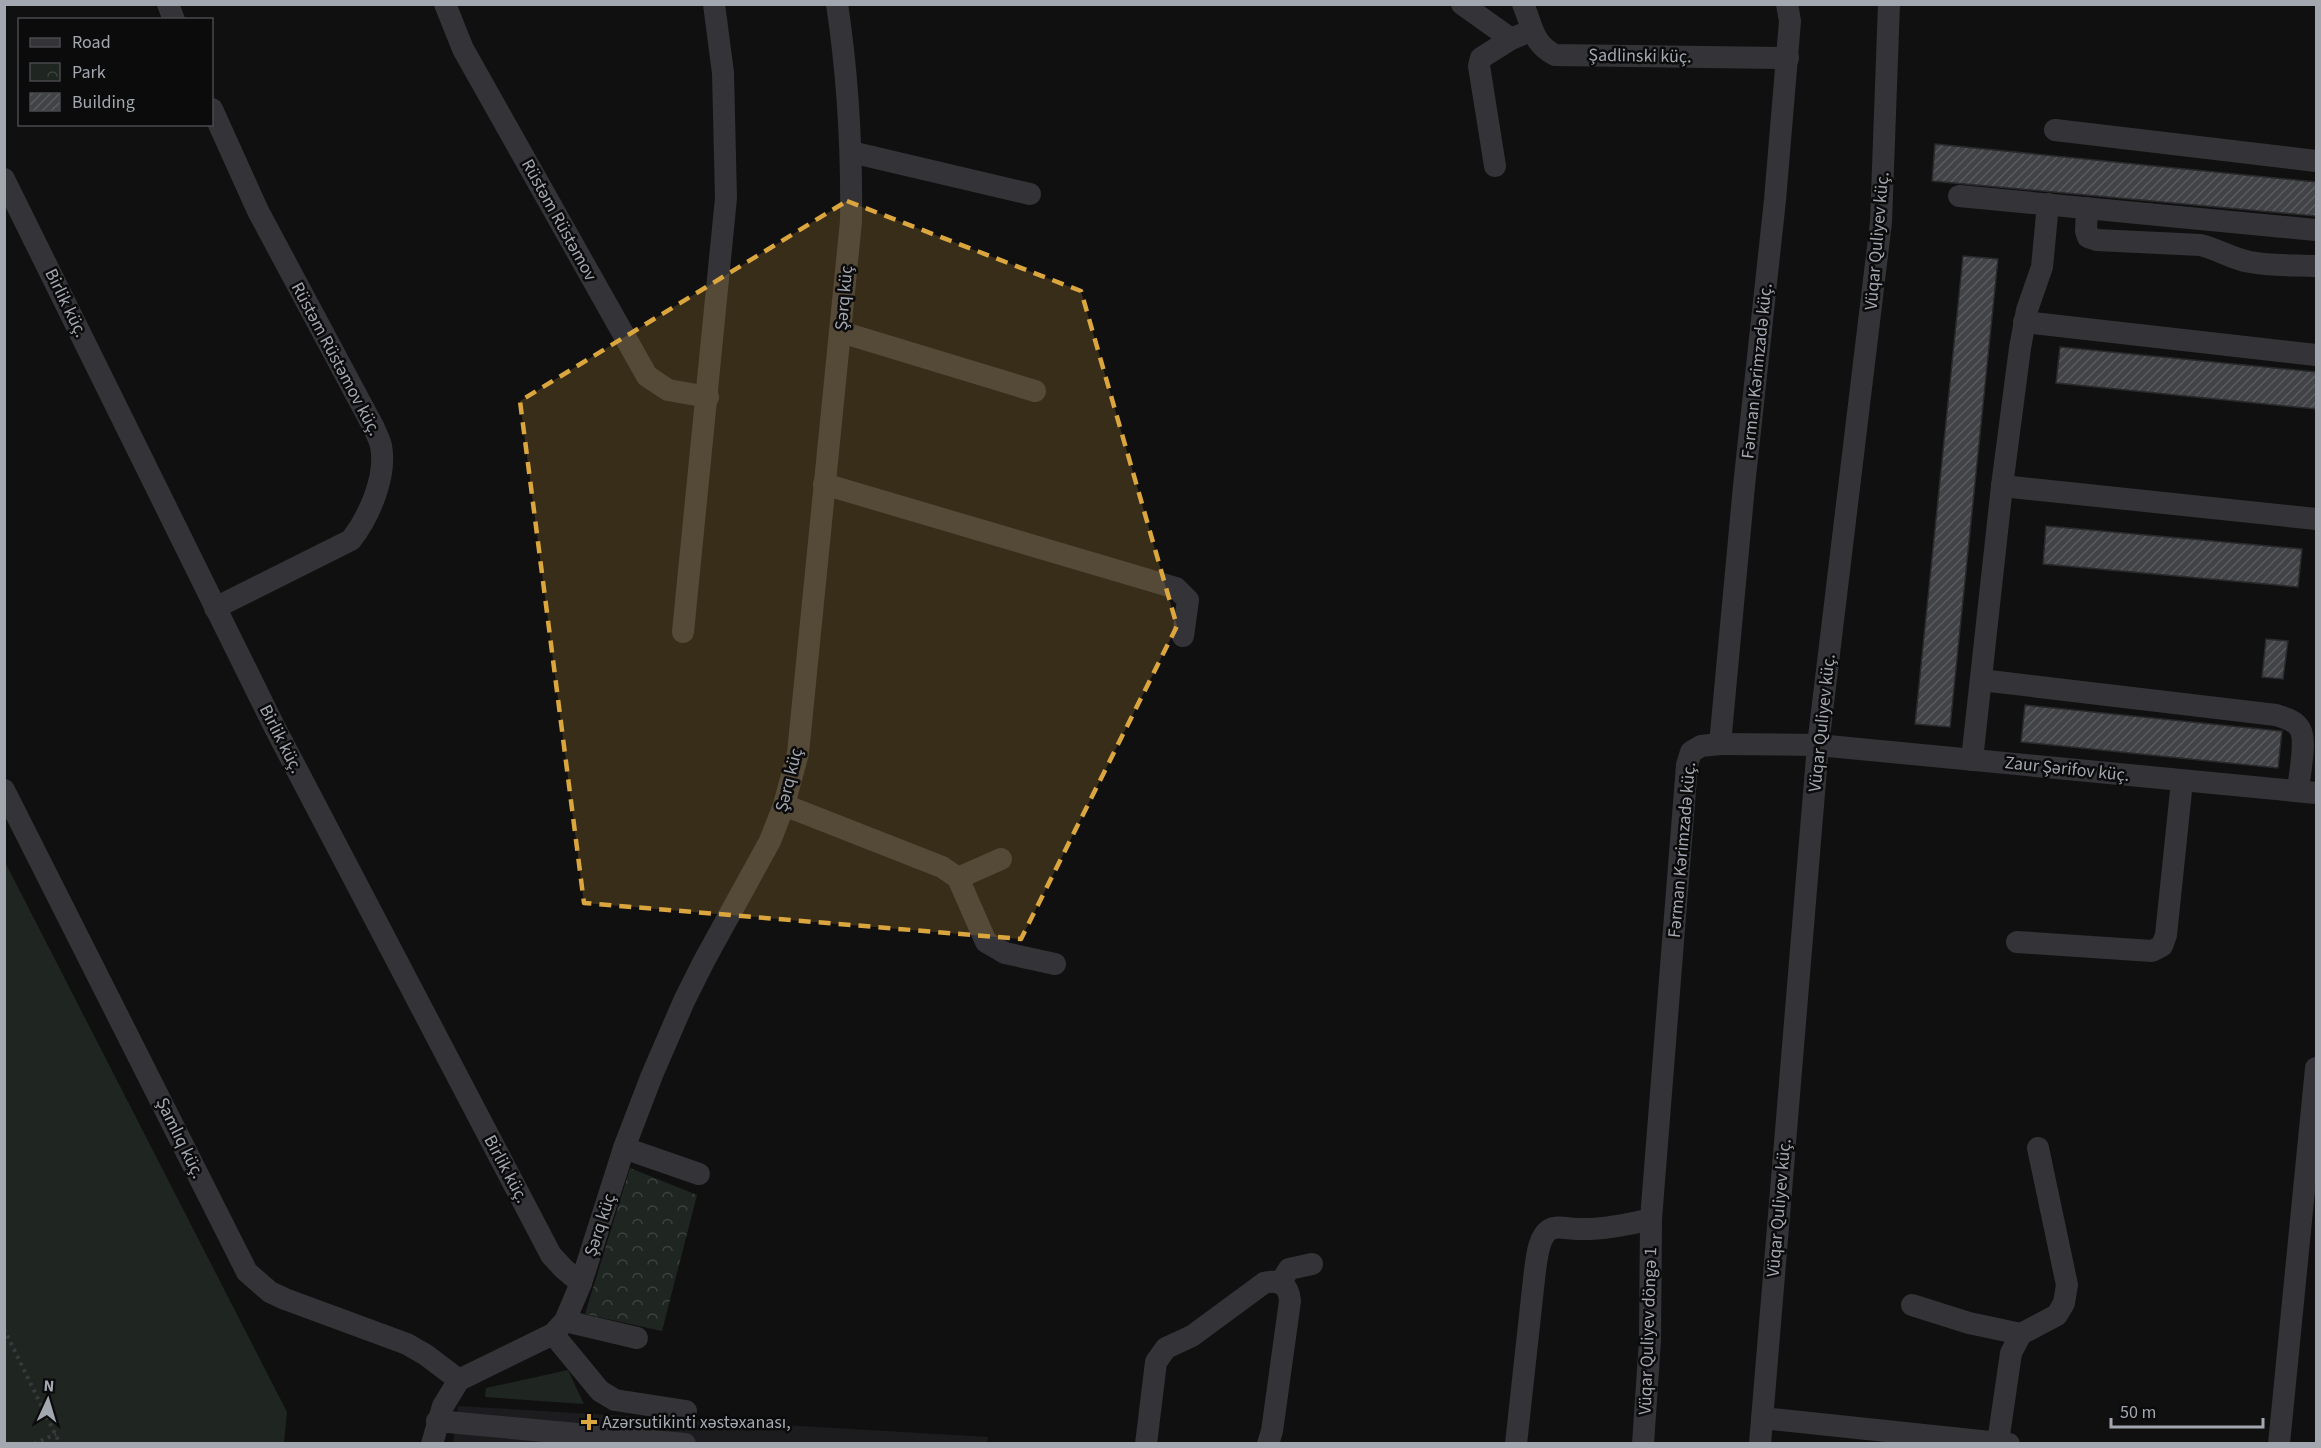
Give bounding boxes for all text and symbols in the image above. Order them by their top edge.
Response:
legend [18,18,213,126]
text: Road [72,30,111,55]
street label: Şadlinski küç. [1588,43,1692,69]
text: Park [72,60,106,85]
text: Building [72,90,135,115]
street label: Rüstəm Rüstəmov [515,154,603,286]
street label: Vüqar Quliyev küç. [1859,171,1895,311]
street label: Birlik küç. [39,264,93,342]
street label: Şərq küç [829,265,859,331]
street label: Rüstəm Rüstəmov küç. [285,278,387,440]
street label: Fərman Kərimzadə küç. [1735,282,1779,460]
street label: Vüqar Quliyev küç. [1802,653,1842,793]
street label: Birlik küç. [253,700,309,778]
street label: Şərq küç [769,746,809,814]
street label: Zaur Şərifov küç. [2003,750,2131,788]
street label: Fərman Kərimzadə küç. [1662,761,1702,939]
street label: Şamlıq küç. [150,1093,210,1183]
street label: Birlik küç. [478,1130,534,1208]
street label: Vüqar Quliyev küç. [1761,1138,1797,1278]
street label: Şərq küç [578,1190,622,1260]
street label: Vüqar Quliyev döngə 1 [1633,1247,1663,1415]
north arrow [18,1370,78,1430]
text: N [43,1375,55,1397]
scale bar [2111,1391,2262,1429]
text: 50 m [2120,1400,2156,1425]
place label: Azərsutikinti xəstəxanası, [602,1410,791,1435]
marker: Azərsutikinti xəstəxanası, [580,1413,598,1431]

